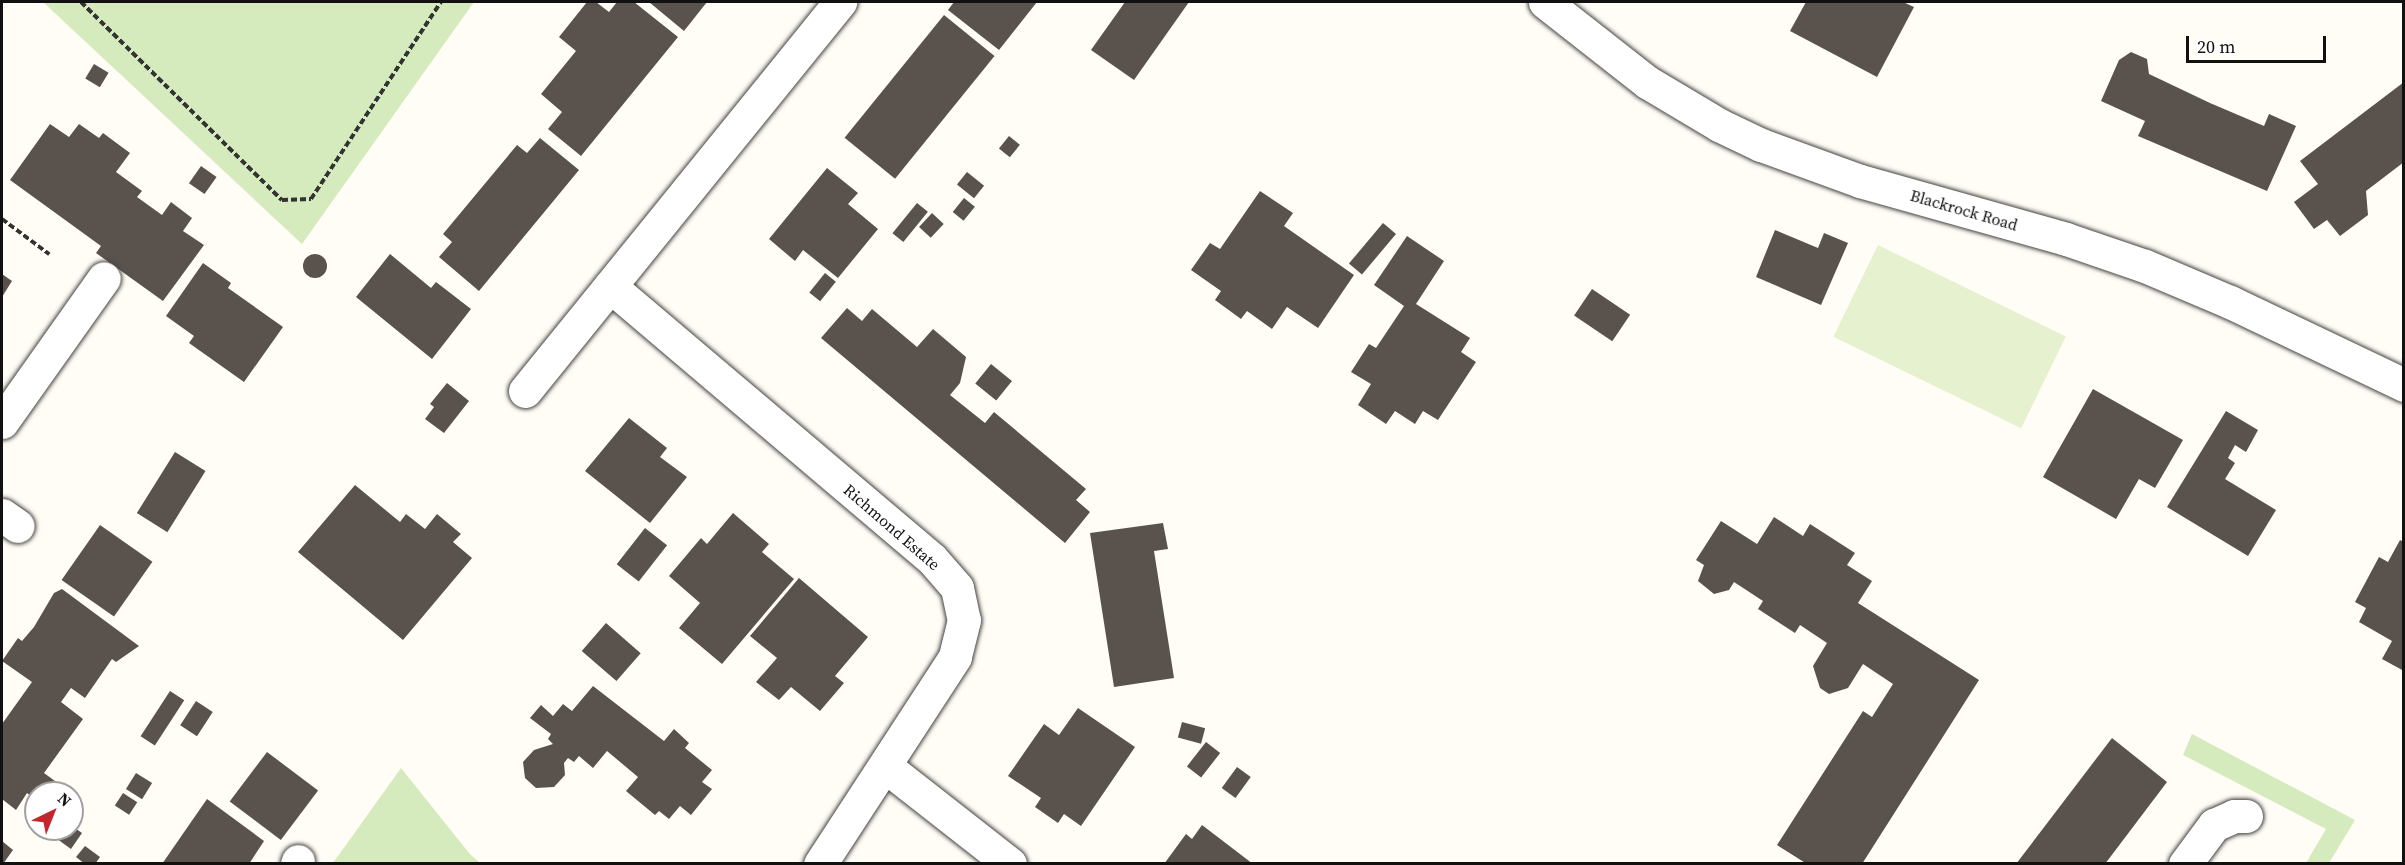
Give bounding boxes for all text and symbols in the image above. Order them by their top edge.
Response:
scale bar [2189,24,2328,62]
text: 20 m [2197,34,2235,59]
street label: Blackrock Road [1908,186,2020,234]
street label: Richmond Estate [840,480,944,574]
north arrow [24,781,84,841]
text: N [53,787,77,811]

